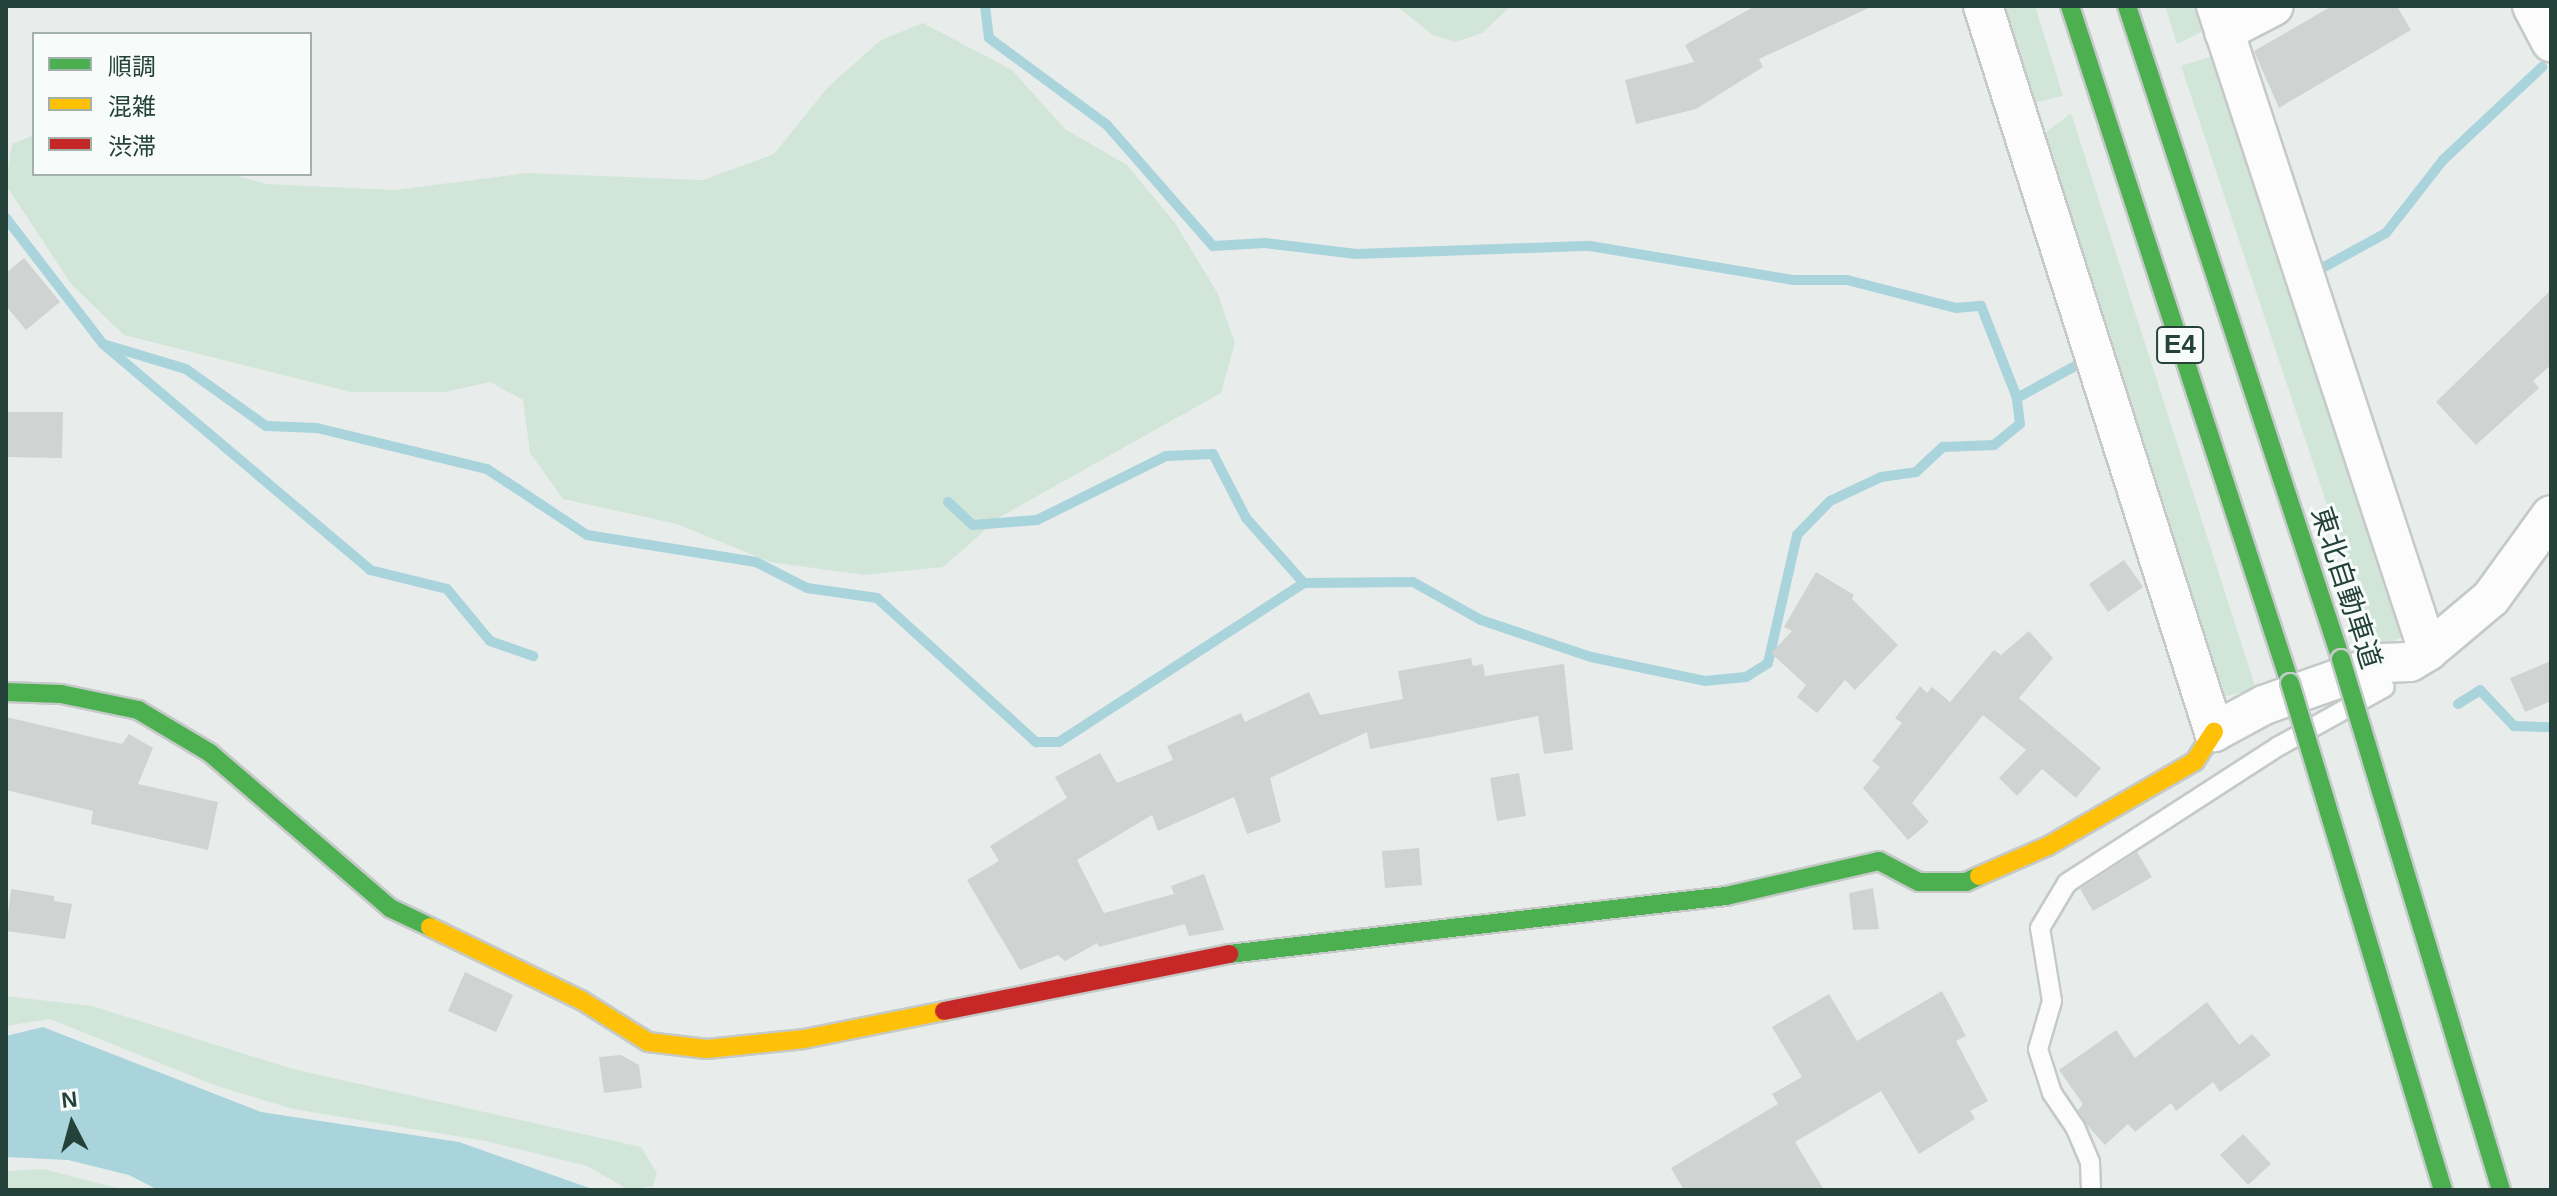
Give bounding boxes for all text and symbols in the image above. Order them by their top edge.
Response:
legend [32,32,312,176]
text: 順調 [108,53,156,80]
text: 混雑 [108,93,156,120]
text: 渋滞 [108,133,156,160]
road number: E4 [2156,323,2204,367]
street label: 東北自動車道 [2304,503,2388,673]
north arrow [32,1084,112,1164]
text: N [60,1086,79,1113]

